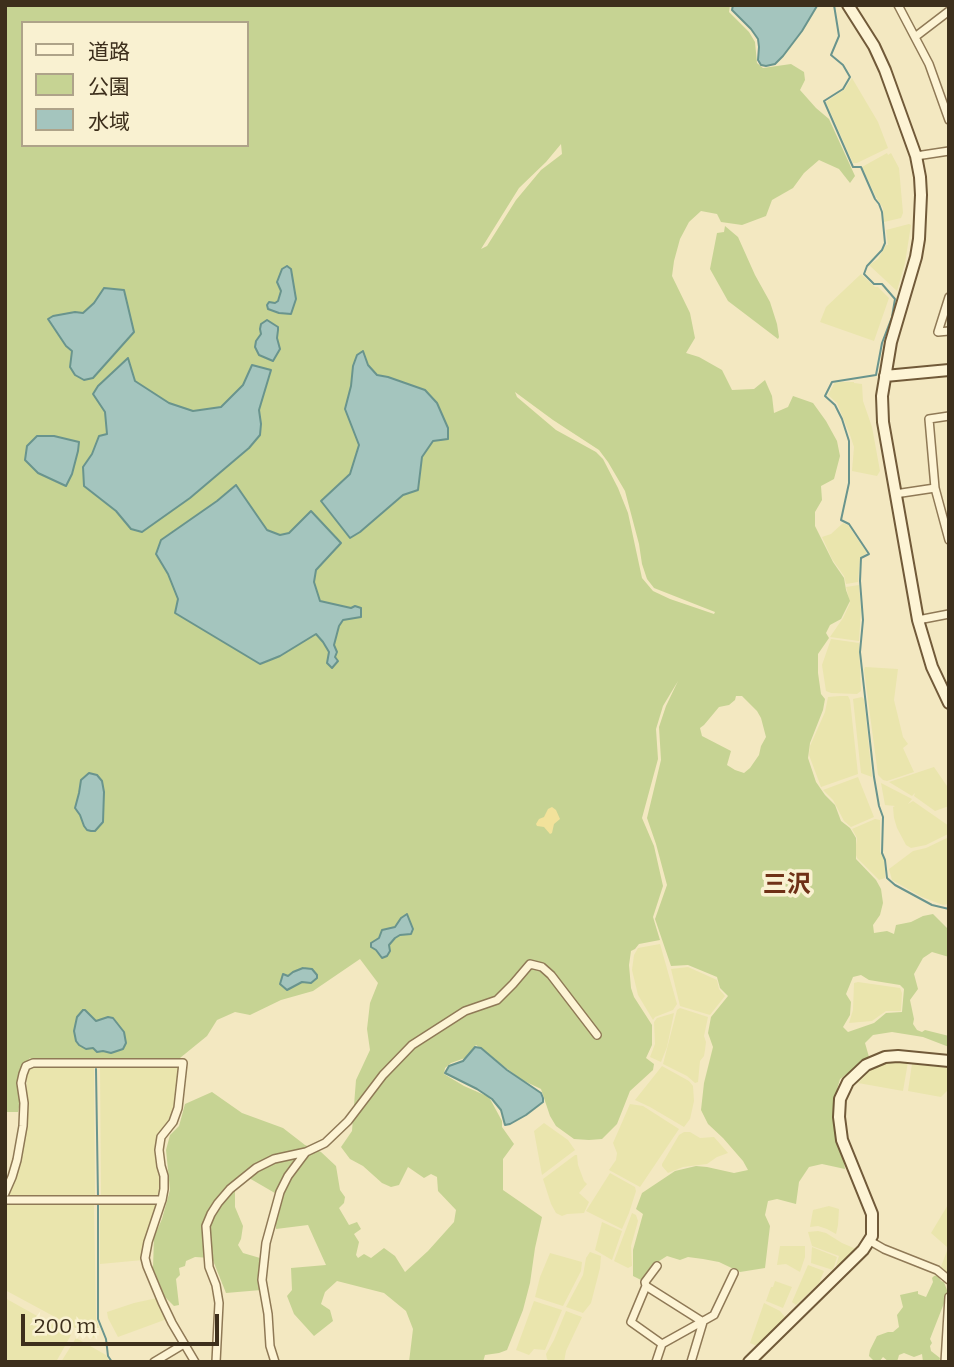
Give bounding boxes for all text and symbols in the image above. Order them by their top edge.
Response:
legend [21,21,248,147]
text: 道路 [88,39,130,65]
text: 公園 [88,74,130,100]
text: 水域 [88,109,130,135]
district label: 三沢 [763,871,811,899]
scale bar [24,1300,222,1344]
text: 200 m [34,1313,97,1339]

